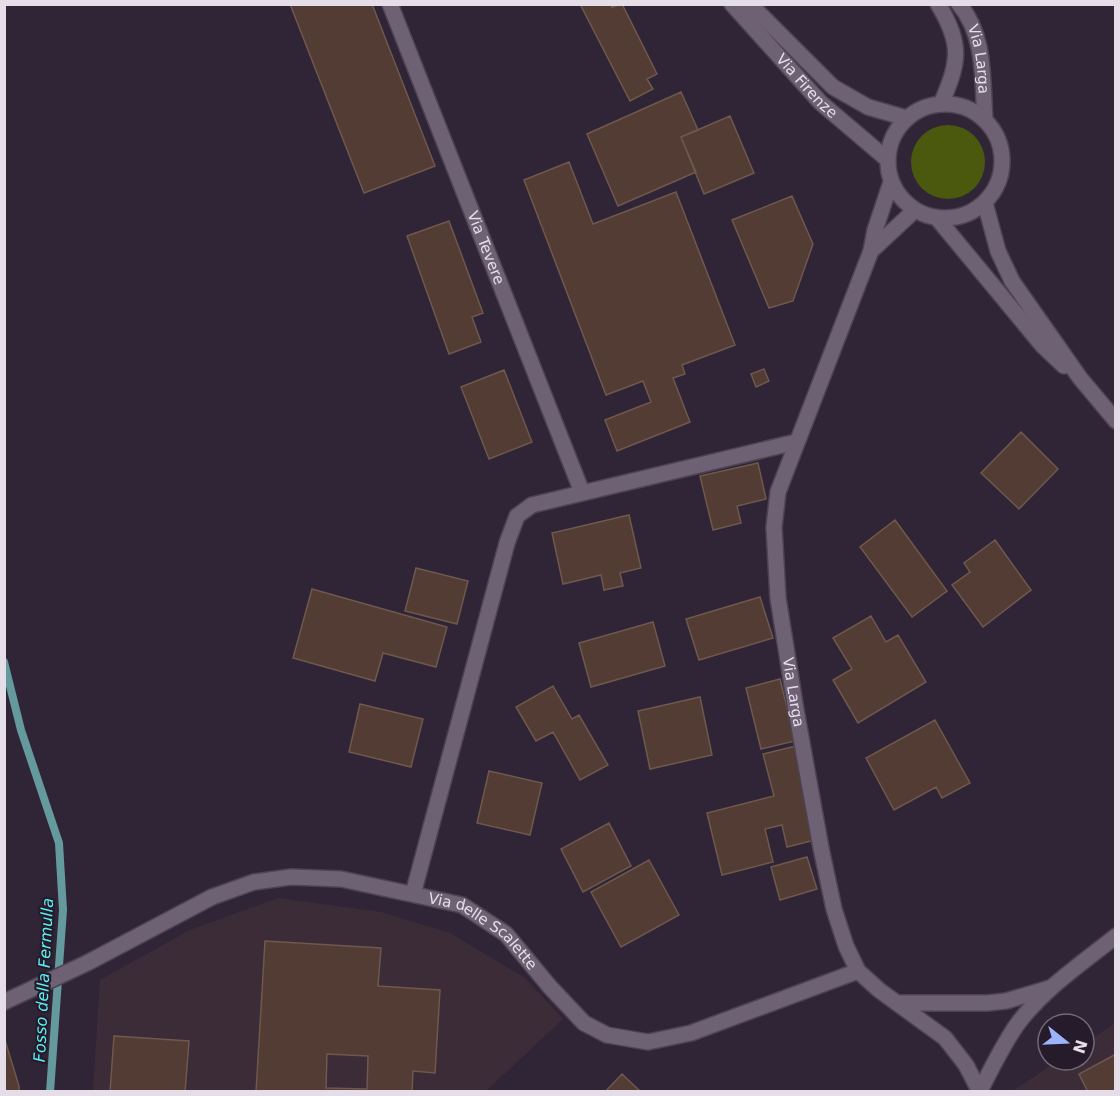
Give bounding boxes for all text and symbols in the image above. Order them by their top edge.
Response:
street label: Via Larga [964,22,993,94]
street label: Via Firenze [772,50,841,122]
street label: Via Tevere [463,209,508,287]
street label: Via Larga [779,656,808,728]
street label: Via delle Scalette [427,889,541,973]
water label: Fosso della Fermulla [30,897,57,1063]
north arrow [1036,1012,1096,1072]
text: N [1069,1037,1091,1056]

